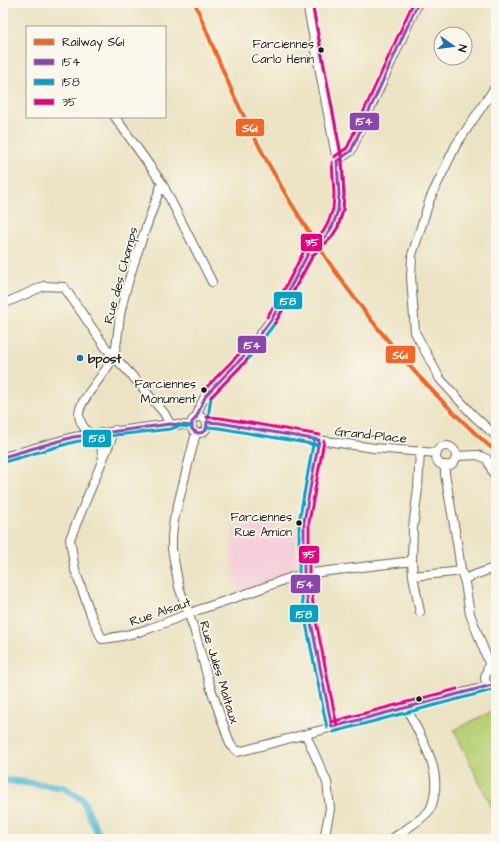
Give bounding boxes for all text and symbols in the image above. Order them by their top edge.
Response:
legend [26,26,166,118]
north arrow [433,26,473,66]
text: Railway S61 [62,34,125,52]
place label: Farciennes Carlo Henin [252,36,314,68]
text: N [454,43,470,54]
marker: Farciennes Carlo Henin [316,45,326,55]
text: 154 [62,54,80,71]
text: 158 [62,74,80,91]
text: 35 [62,94,77,111]
line badge: 154 [349,112,380,131]
text: 154 [356,114,373,129]
line badge: S61 [235,118,265,137]
text: S61 [241,121,258,136]
street label: Rue des Champs [99,224,143,326]
line badge: 35 [300,233,323,252]
text: 35 [304,235,319,250]
line badge: 158 [273,291,303,310]
text: 158 [280,294,297,309]
line badge: 154 [237,335,267,354]
text: 154 [244,338,261,353]
line badge: S61 [385,345,416,364]
text: S61 [391,348,408,363]
place label: bpost [88,350,122,369]
marker: bpost [75,353,85,363]
place label: Farciennes Monument [135,376,196,408]
marker: Farciennes Monument [199,385,209,395]
street label: Grand-Place [334,422,408,448]
line badge: 158 [82,429,112,448]
text: 158 [89,431,106,446]
place label: Farciennes Rue Amion [231,509,292,541]
marker: Farciennes Rue Amion [294,518,304,528]
line badge: 35 [298,545,320,564]
text: 35 [301,547,316,562]
line badge: 154 [290,574,321,594]
text: 154 [297,577,314,592]
street label: Rue Alsaut [127,593,194,631]
line badge: 158 [289,604,319,623]
text: 158 [296,607,313,622]
street label: Rue Jules Maltaux [195,619,243,727]
unlabelled marker [414,694,424,704]

